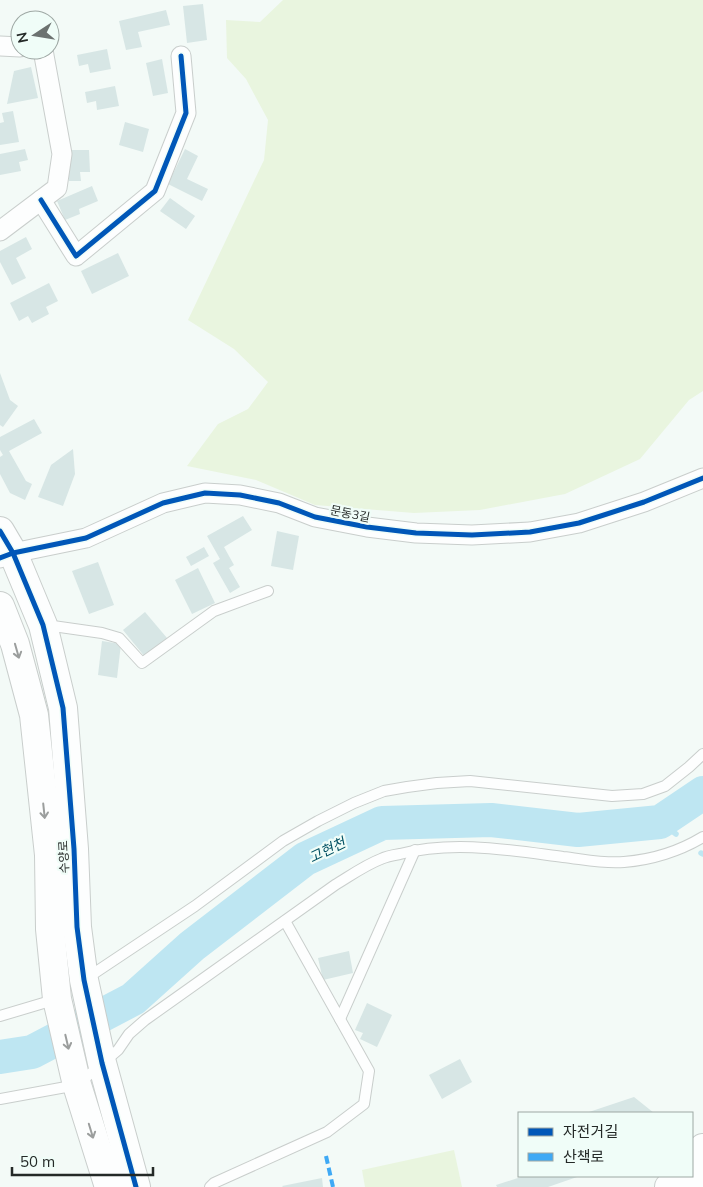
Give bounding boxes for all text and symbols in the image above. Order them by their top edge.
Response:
north arrow [10,10,60,60]
text: N [12,31,32,45]
street label: 문동3길 [329,502,371,525]
one-way arrow [13,643,22,659]
one-way arrow [39,803,49,819]
water label: 고현천 [306,833,349,867]
street label: 수양로 [55,840,72,874]
one-way arrow [63,1033,72,1049]
legend [518,1112,693,1177]
text: 자전거길 [563,1122,618,1141]
one-way arrow [87,1123,97,1139]
scale bar [12,1144,154,1176]
text: 산책로 [563,1147,604,1166]
text: 50 m [20,1152,55,1171]

